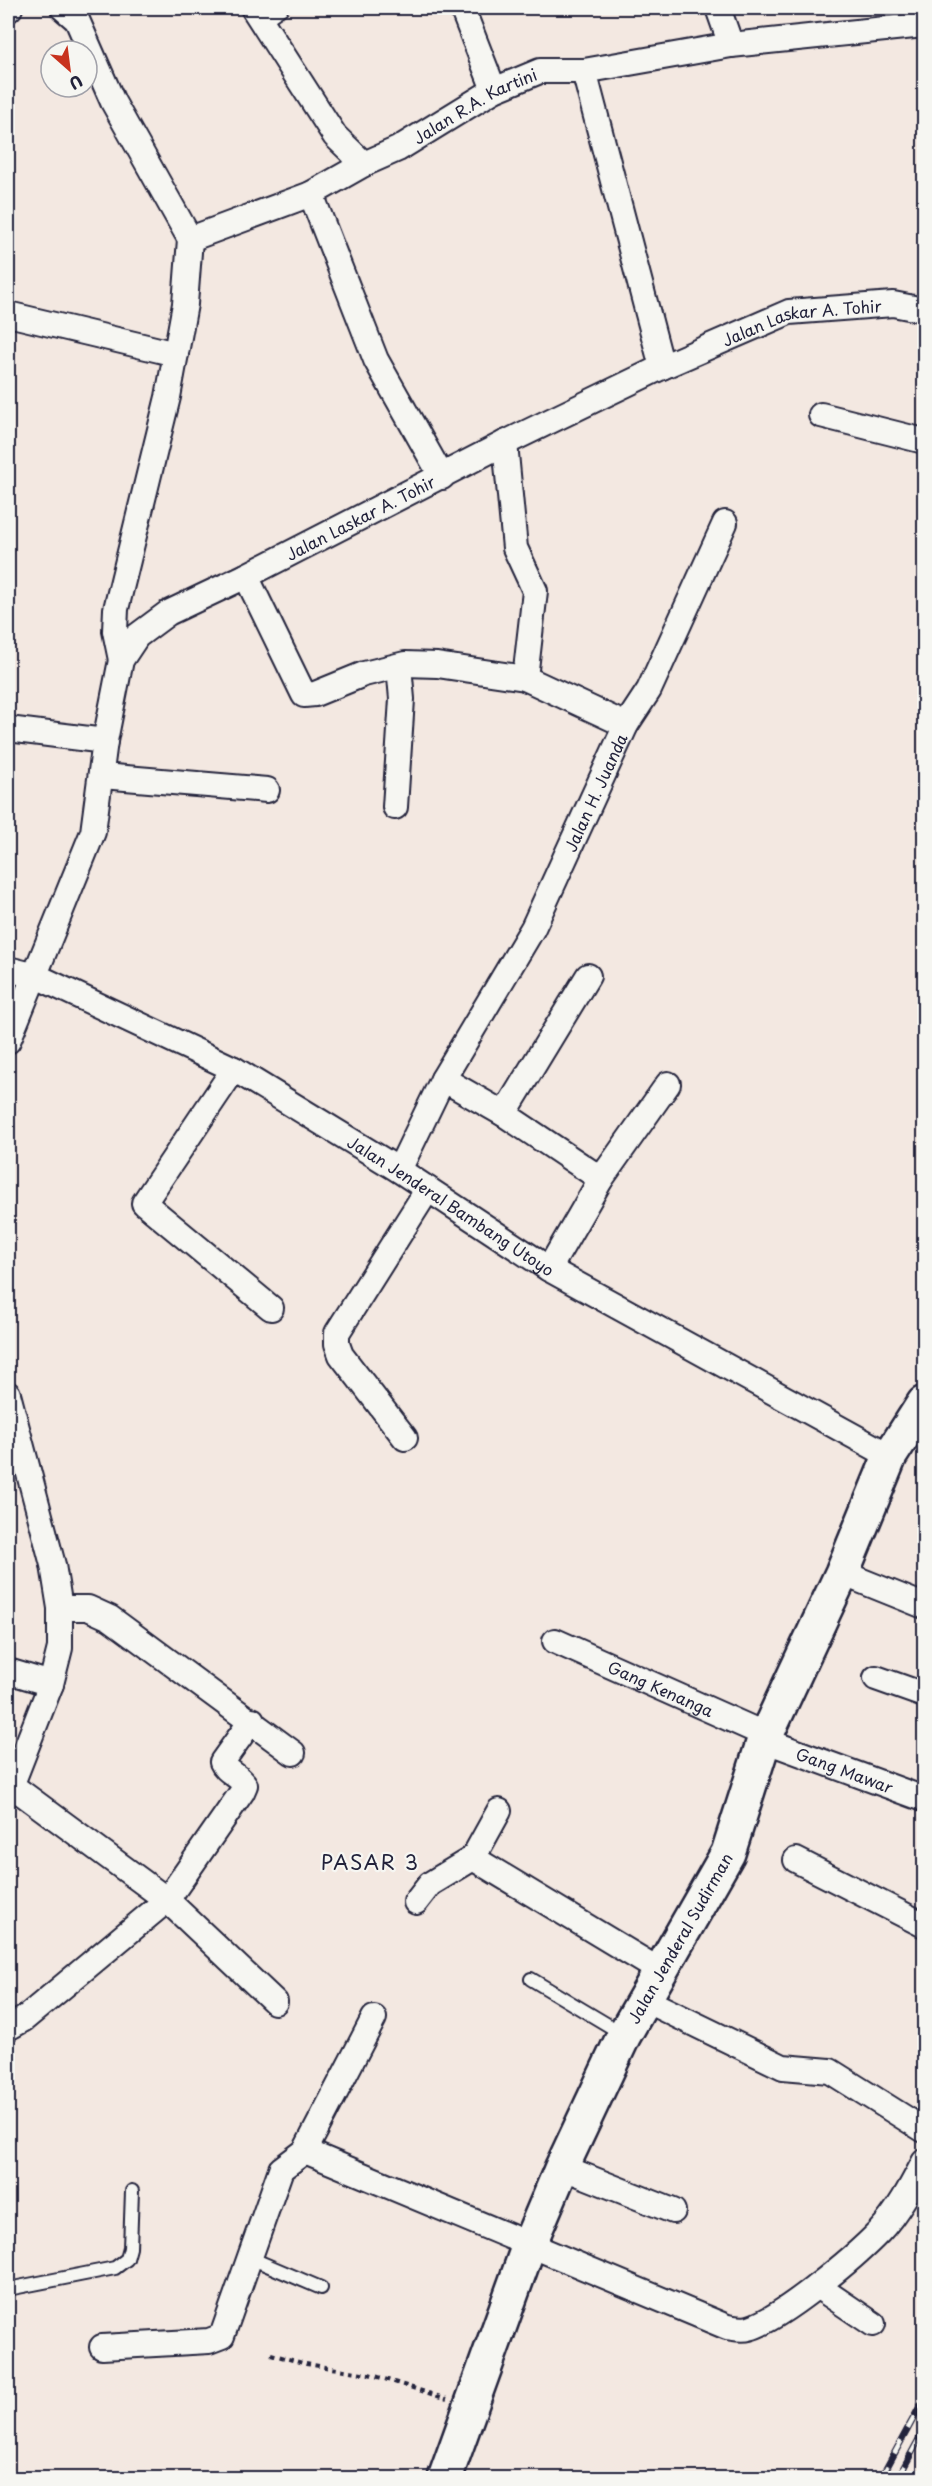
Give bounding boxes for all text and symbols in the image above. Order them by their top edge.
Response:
north arrow [39,39,99,99]
street label: Jalan R.A. Kartini [408,62,540,149]
text: U [65,70,88,97]
street label: Jalan Laskar A. Tohir [718,293,883,352]
street label: Jalan Laskar A. Tohir [281,469,440,566]
street label: Jalan H. Juanda [558,729,633,855]
street label: Jalan Jenderal Bambang Utoyo [343,1129,559,1281]
street label: Gang Kenanga [604,1654,718,1722]
street label: Gang Mawar [793,1741,897,1799]
district label: PASAR 3 [321,1847,419,1877]
street label: Jalan Jenderal Sudirman [621,1848,738,2028]

